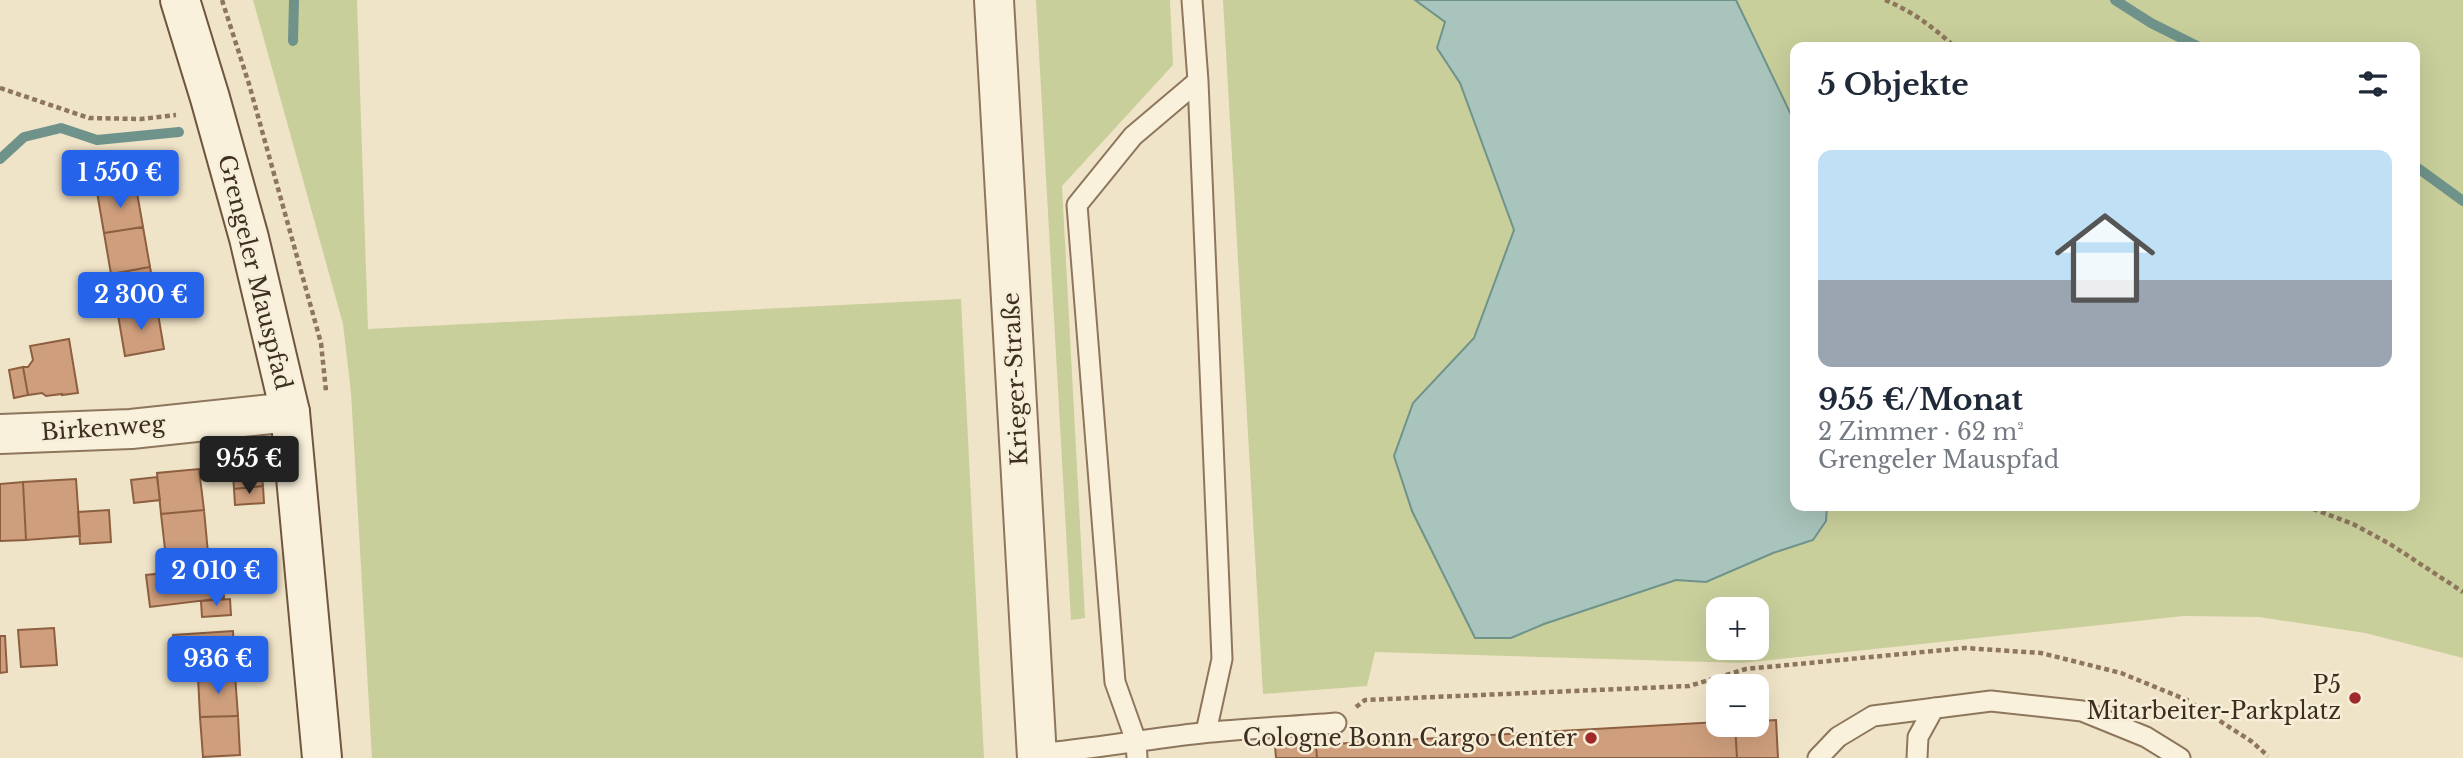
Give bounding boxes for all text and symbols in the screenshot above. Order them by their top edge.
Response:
icon: filters [2354,65,2392,103]
text: 5 Objekte [1818,66,1969,103]
pin: 1 550 € [55,150,185,210]
street label: Grengeler Mauspfad [212,152,298,392]
text: 1 550 € [78,159,162,187]
icon: home [2042,195,2168,321]
pin: 2 300 € [76,272,206,332]
text: 2 300 € [94,281,188,309]
street label: Krieger-Straße [996,292,1034,466]
text: 955 €/Monat [1818,381,2023,418]
street label: Birkenweg [40,410,166,446]
text: 2 Zimmer · 62 m² [1818,418,2024,446]
pin: 955 € [200,436,298,496]
text: 955 € [216,445,282,473]
text: Grengeler Mauspfad [1818,446,2059,474]
pin: 2 010 € [151,548,281,608]
text: 2 010 € [171,557,261,585]
map controls [1706,597,1769,737]
button: + [1706,597,1769,660]
pin: 936 € [169,636,267,696]
text: 936 € [183,645,253,673]
place label: P5 Mitarbeiter-Parkplatz [2086,671,2341,725]
button: − [1706,674,1769,737]
marker: P5 Mitarbeiter-Parkplatz [2347,690,2363,706]
place label: Cologne Bonn Cargo Center [1243,724,1577,752]
marker: Cologne Bonn Cargo Center [1583,730,1599,746]

